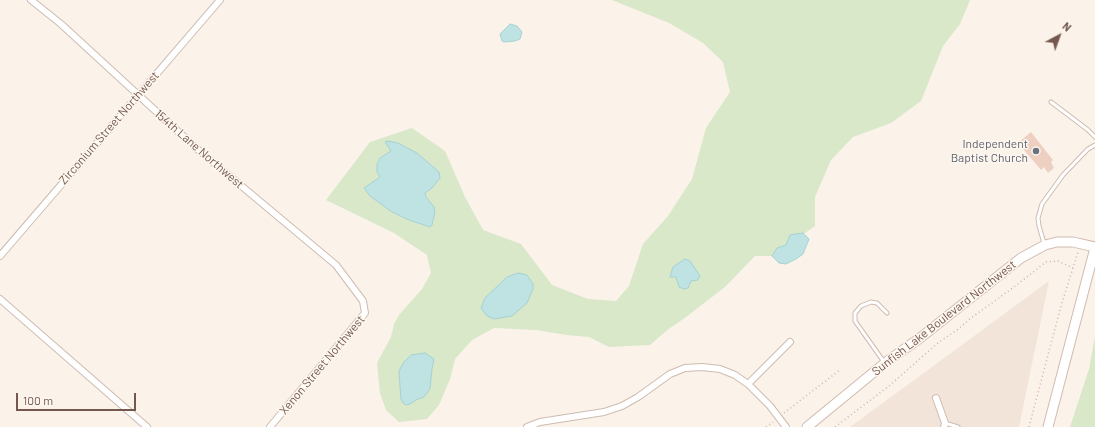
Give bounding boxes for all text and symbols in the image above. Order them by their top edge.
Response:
north arrow [1039,16,1079,56]
text: N [1060,19,1074,34]
street label: Zirconium Street Northwest [56,69,162,187]
street label: 154th Lane Northwest [152,106,246,192]
place label: Independent Baptist Church [951,137,1028,165]
marker: Independent Baptist Church [1031,146,1041,156]
street label: Sunfish Lake Boulevard Northwest [869,257,1019,379]
street label: Xenon Street Northwest [276,313,368,417]
scale bar [18,385,138,411]
text: 100 m [23,393,53,407]

